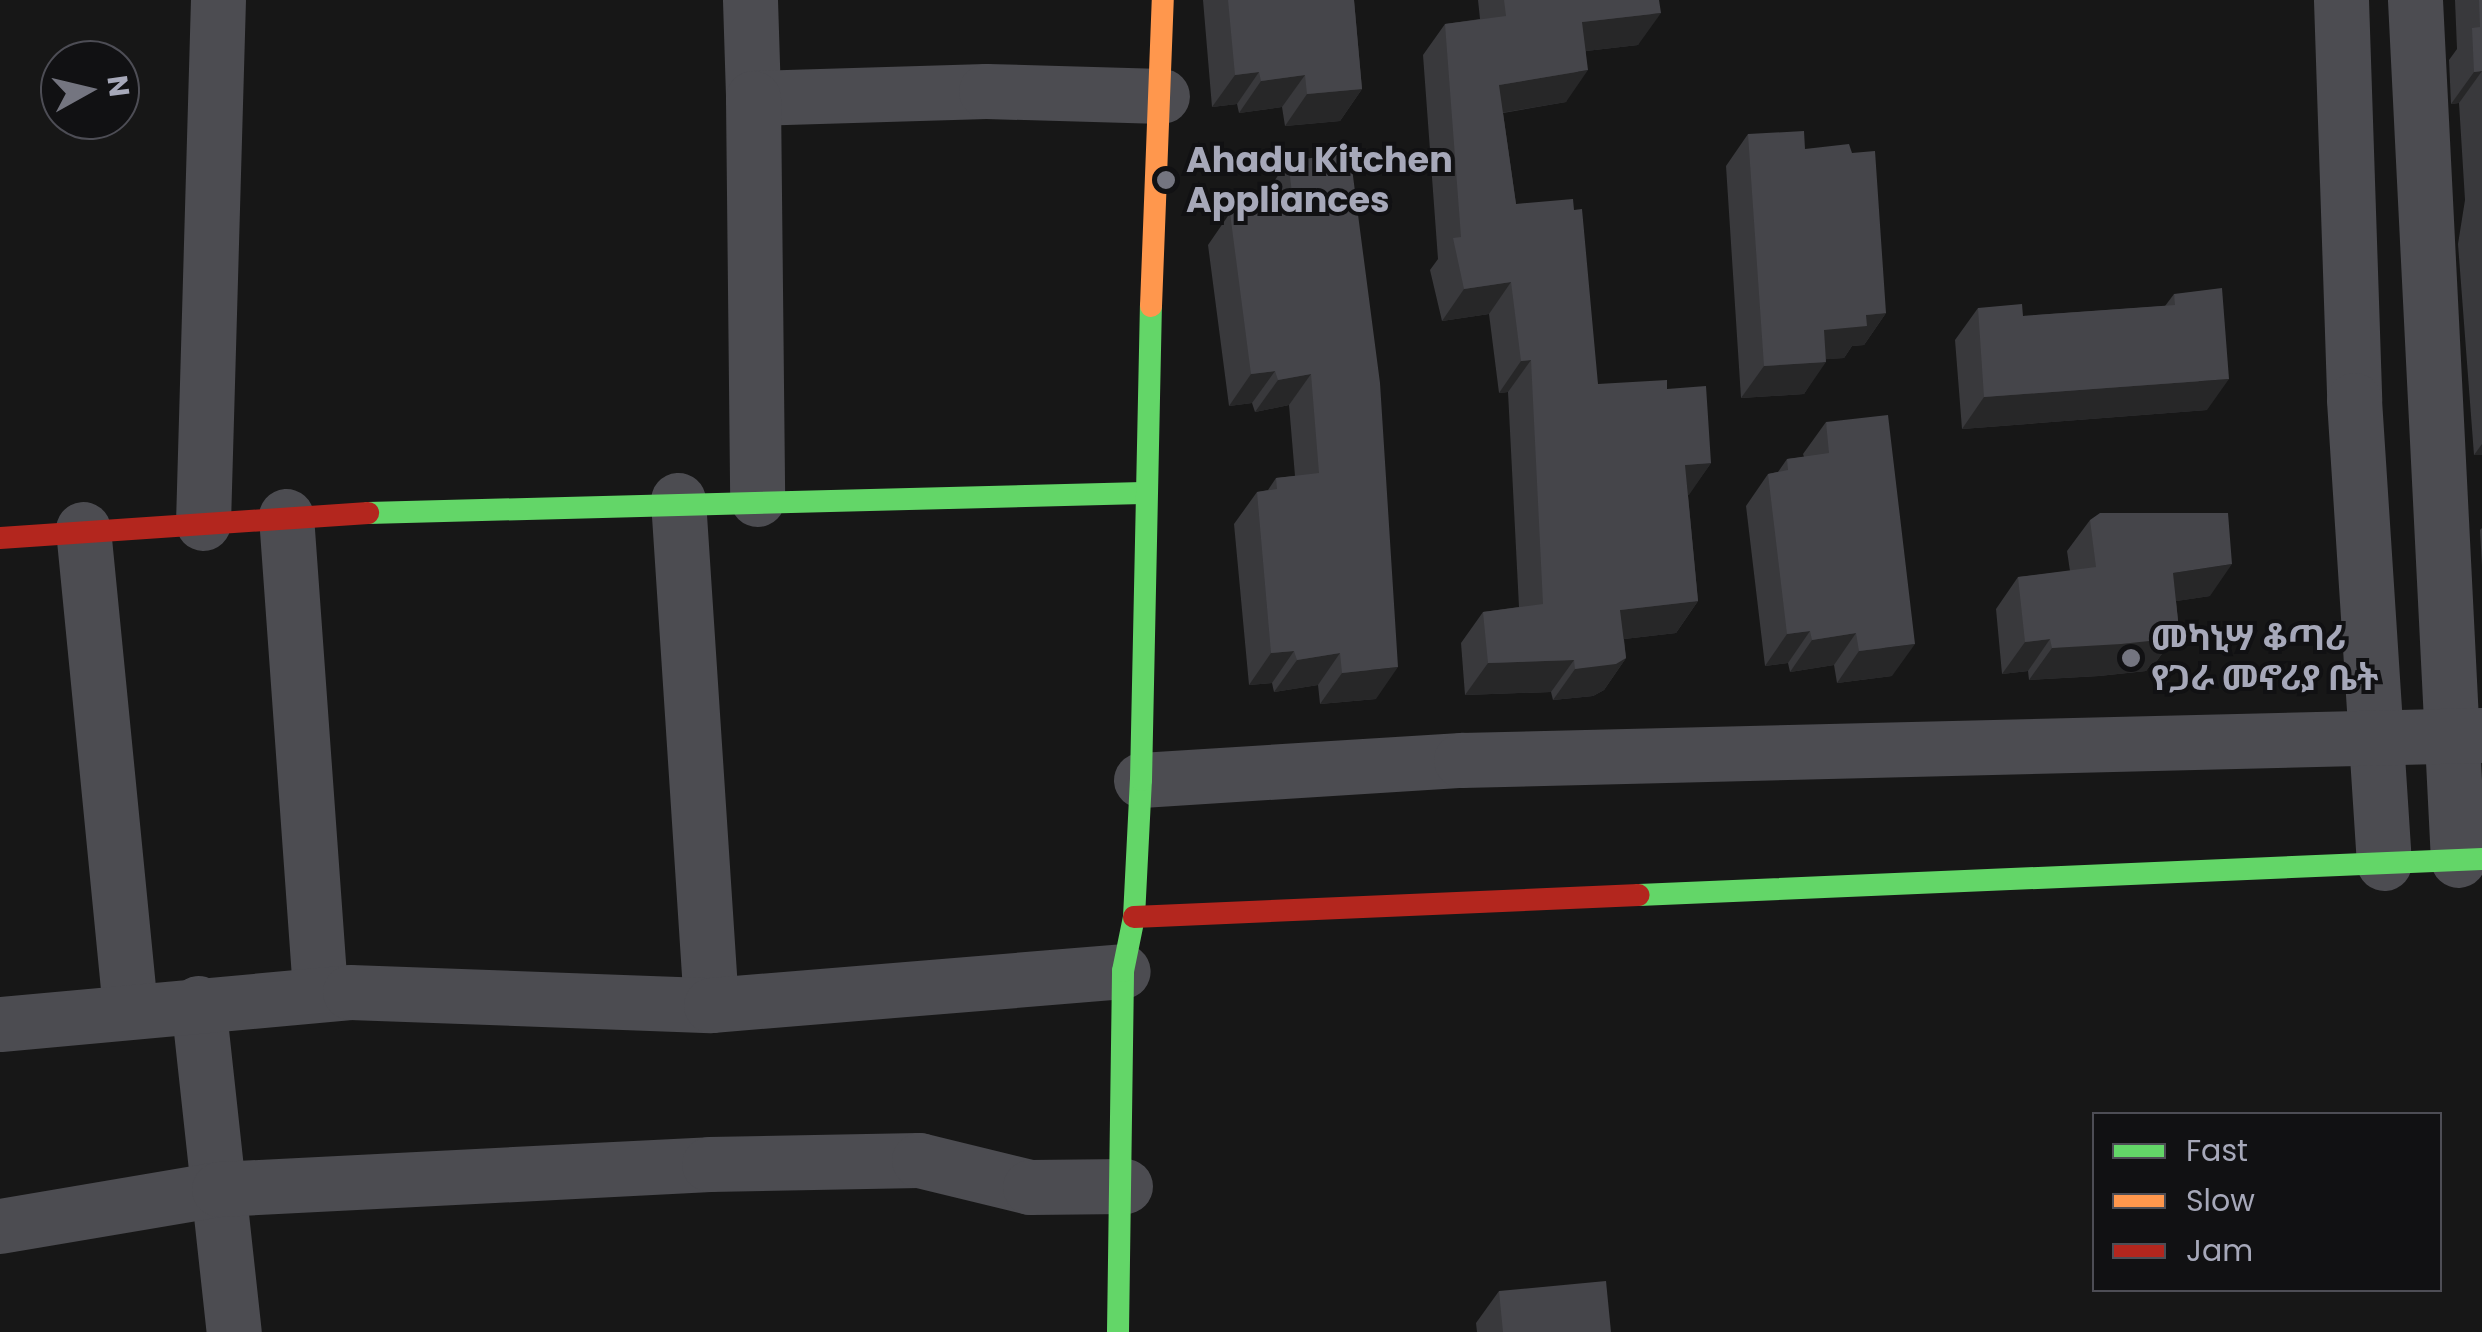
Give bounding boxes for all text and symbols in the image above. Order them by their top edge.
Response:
north arrow [40,40,140,140]
text: N [97,73,139,99]
place label: Ahadu Kitchen Appliances [1186,139,1453,221]
marker: Ahadu Kitchen Appliances [1155,169,1177,191]
place label: መካኒሣ ቆጣሪ የጋራ መኖሪያ ቤት [2151,617,2378,699]
marker: መካኒሣ ቆጣሪ የጋራ መኖሪያ ቤት [2120,647,2142,669]
legend [2092,1112,2442,1292]
text: Fast [2186,1129,2248,1172]
text: Slow [2186,1179,2255,1222]
text: Jam [2186,1229,2253,1272]

